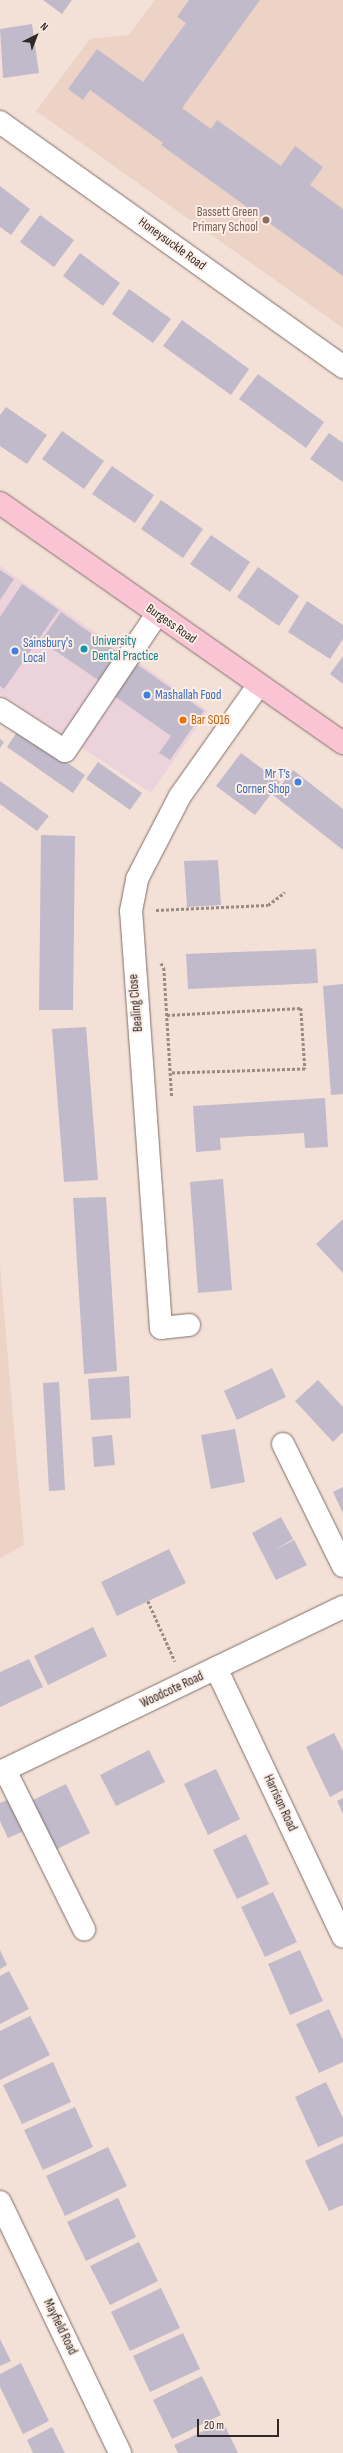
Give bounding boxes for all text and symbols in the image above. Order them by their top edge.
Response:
north arrow [16,16,56,56]
text: N [38,20,51,34]
place label: Bassett Green Primary School [193,205,258,236]
street label: Honeysuckle Road [135,214,209,274]
marker: Bassett Green Primary School [261,215,271,225]
street label: Burgess Road [143,601,199,647]
place label: University Dental Practice [92,634,159,665]
place label: Sainsbury's Local [23,636,73,667]
marker: University Dental Practice [79,644,89,654]
marker: Sainsbury's Local [10,646,20,656]
place label: Mashallah Food [155,687,221,703]
marker: Mashallah Food [142,690,152,700]
place label: Bar SO16 [191,712,230,728]
marker: Bar SO16 [178,715,188,725]
place label: Mr T’s Corner Shop [236,767,290,798]
marker: Mr T’s Corner Shop [293,777,303,787]
street label: Bealing Close [126,973,146,1033]
street label: Woodcote Road [138,1669,206,1711]
street label: Harrison Road [260,1772,300,1834]
street label: Mayfield Road [40,2297,80,2357]
scale bar [199,2411,281,2437]
text: 20 m [204,2418,224,2433]

